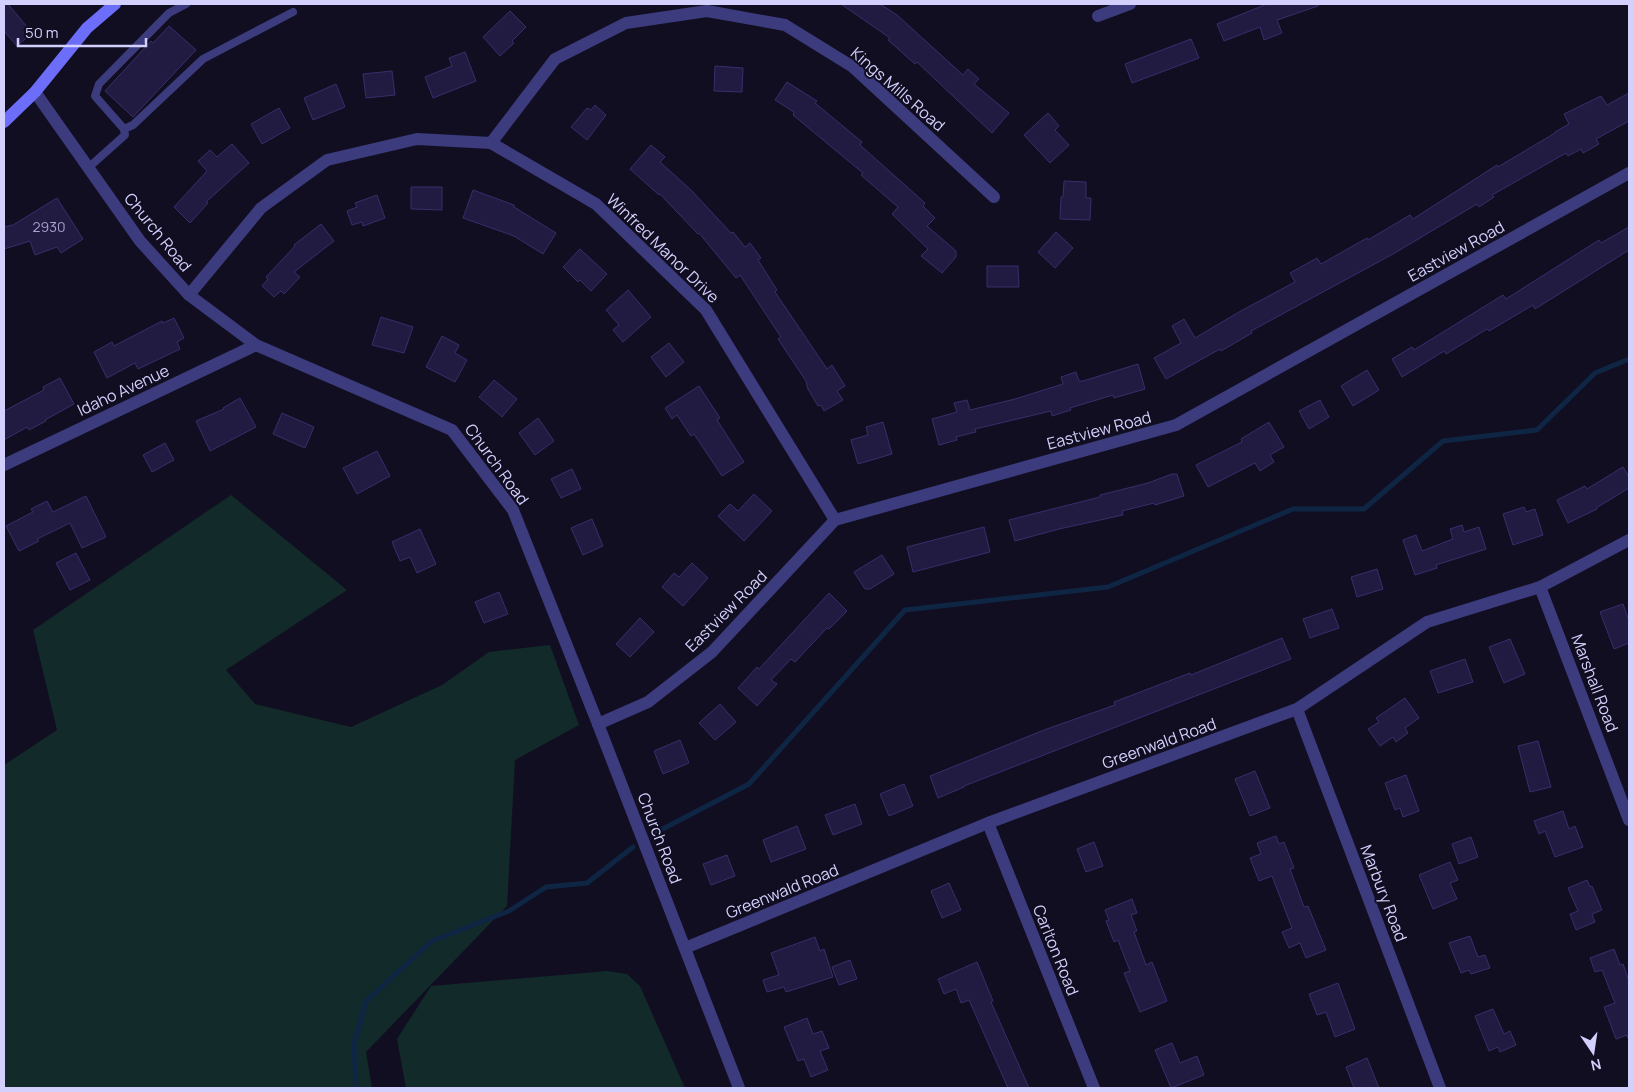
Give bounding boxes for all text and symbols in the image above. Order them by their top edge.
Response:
scale bar [18,15,145,47]
text: 50 m [25,22,59,43]
street label: Kings Mills Road [846,42,950,136]
street label: Church Road [119,188,197,276]
street label: Winfred Manor Drive [602,188,724,308]
street label: Eastview Road [1404,215,1508,287]
house number: 2930 [33,217,65,236]
street label: Idaho Avenue [73,359,173,421]
street label: Eastview Road [1044,406,1154,454]
street label: Church Road [460,419,534,509]
street label: Eastview Road [680,565,772,657]
street label: Marshall Road [1566,631,1624,735]
street label: Greenwald Road [1099,712,1219,774]
street label: Church Road [633,789,687,887]
street label: Marbury Road [1355,841,1413,945]
street label: Greenwald Road [722,858,842,924]
street label: Carlton Road [1028,901,1084,999]
north arrow [1568,1027,1618,1077]
text: N [1589,1055,1603,1076]

